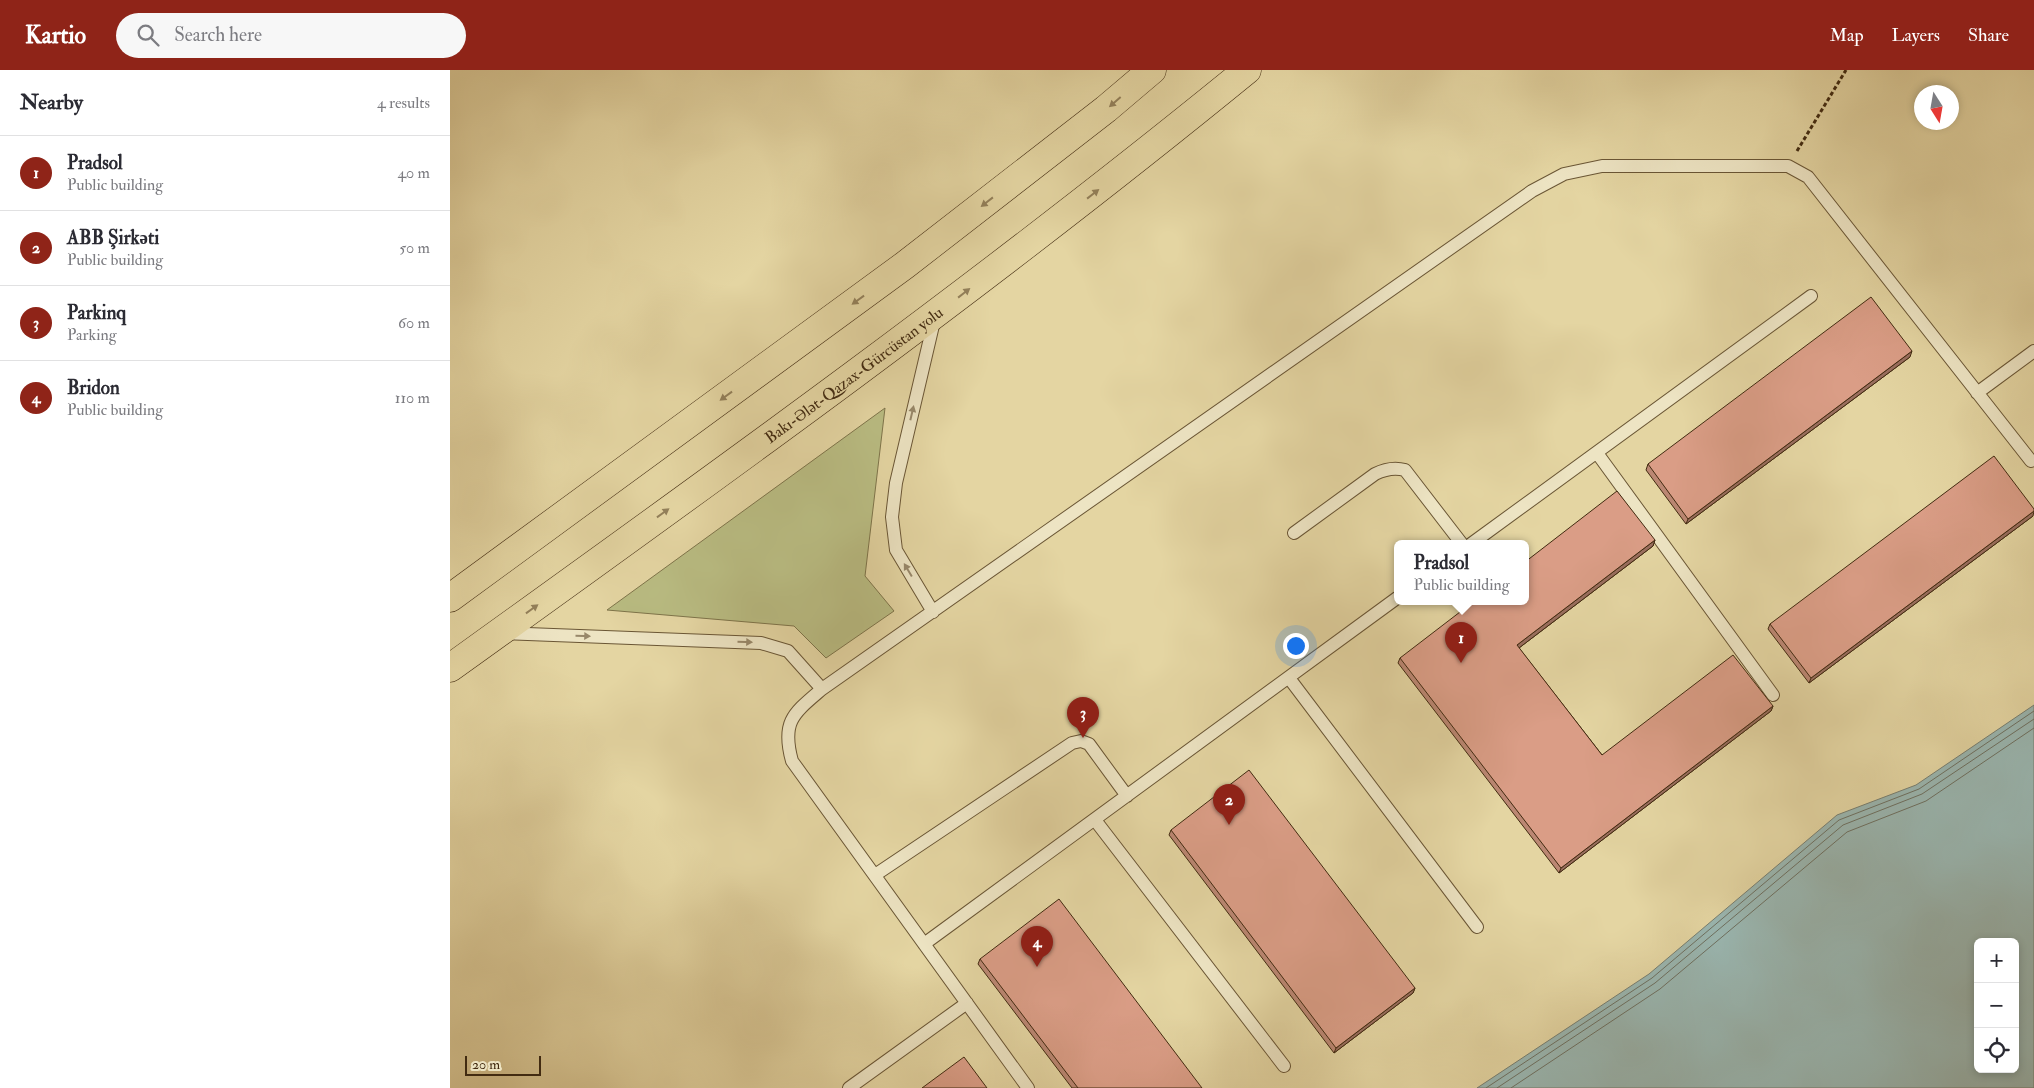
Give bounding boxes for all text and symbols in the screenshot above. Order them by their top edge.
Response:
search box [116,13,466,58]
text: Kartio [25,20,86,51]
icon: search [134,21,162,49]
text: Search here [174,23,262,47]
text: Map [1830,24,1864,47]
text: Layers [1892,24,1940,47]
text: Share [1968,24,2009,47]
north arrow [1914,85,1959,130]
text: Nearby [20,89,83,116]
text: 4 results [377,93,430,113]
one-way arrow [1109,96,1122,107]
text: Pradsol [67,151,123,175]
text: 1 [33,163,39,183]
text: 40 m [397,163,430,183]
text: Public building [67,175,163,195]
one-way arrow [1086,188,1099,199]
one-way arrow [981,196,994,207]
text: ABB Şirkəti [67,226,159,250]
text: 2 [32,238,40,258]
text: 50 m [399,238,430,258]
text: Public building [67,250,163,270]
one-way arrow [957,288,970,299]
one-way arrow [851,295,865,305]
text: Parkinq [67,301,126,325]
street label: Bakı-Ələt-Qazax-Gürcüstan yolu [761,303,947,448]
text: 3 [33,313,39,333]
text: 60 m [398,313,430,333]
text: Parking [67,325,117,345]
text: Bridon [67,376,120,400]
text: 4 [32,388,40,408]
text: 110 m [395,388,430,408]
one-way arrow [720,391,733,401]
text: Public building [67,400,163,420]
one-way arrow [908,406,916,421]
one-way arrow [656,508,670,518]
popup [1394,540,1529,605]
text: Pradsol [1413,551,1469,575]
one-way arrow [904,563,913,576]
text: Public building [1413,575,1510,595]
one-way arrow [525,603,538,614]
pin: 1 [1445,622,1477,663]
one-way arrow [575,632,591,640]
your location [1283,633,1309,659]
one-way arrow [738,638,754,646]
pin: 3 [1067,697,1099,738]
pin: 2 [1213,784,1245,825]
pin: 4 [1021,926,1053,967]
map controls [1974,938,2019,1073]
button: + [1974,938,2019,983]
button: − [1974,983,2019,1028]
button: locate [1974,1028,2019,1073]
scale bar [465,1053,541,1076]
text: 20 m [472,1056,500,1073]

